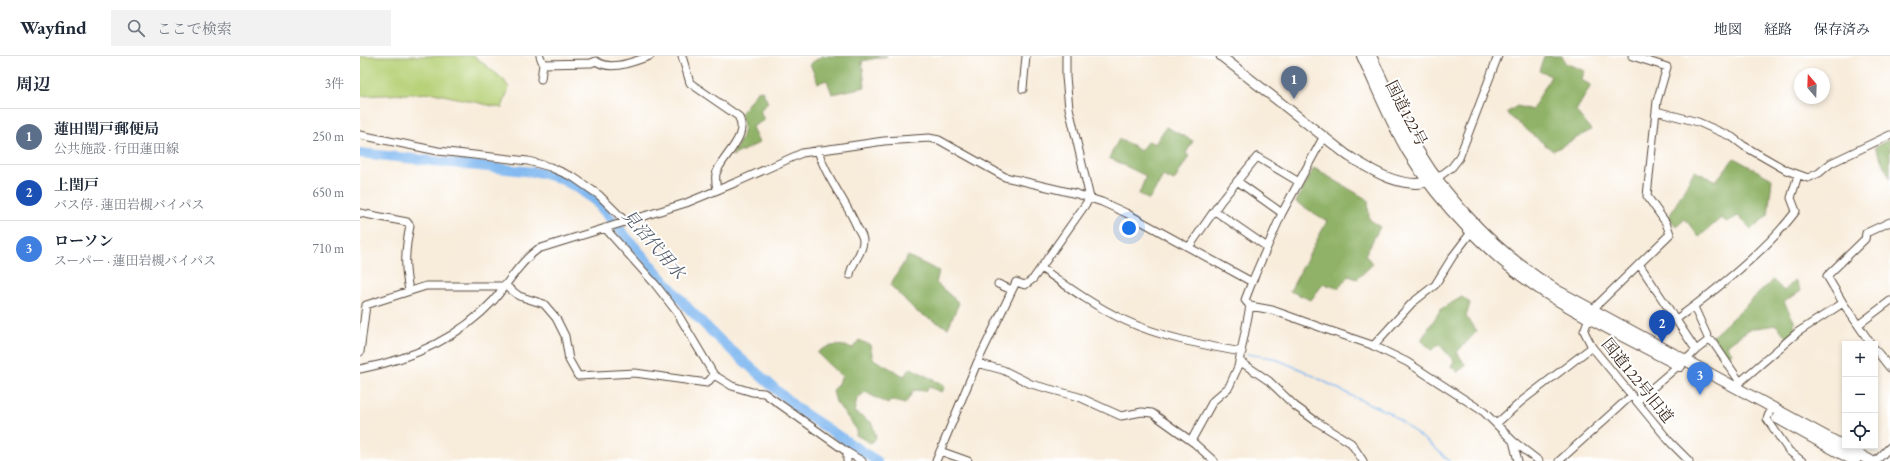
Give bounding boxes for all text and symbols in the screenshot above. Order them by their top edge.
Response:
search box [111,10,391,46]
text: Wayfind [20,15,87,40]
icon: search [125,17,147,39]
text: ここで検索 [157,19,232,38]
text: 地図 [1714,20,1742,38]
text: 経路 [1764,20,1792,38]
text: 保存済み [1814,20,1870,38]
pin: 1 [1281,66,1307,99]
north arrow [1794,68,1830,104]
text: 周辺 [16,73,50,95]
text: 3件 [325,75,344,92]
street label: 国道122号 [1381,77,1432,150]
text: 蓮田閏戸郵便局 [54,119,159,138]
text: 1 [26,128,32,145]
text: 250 m [313,128,344,145]
text: 公共施設 · 行田蓮田線 [54,140,179,157]
text: 上閏戸 [54,175,99,194]
text: 2 [26,184,32,201]
text: 650 m [313,184,344,201]
text: バス停 · 蓮田岩槻バイパス [54,196,205,213]
water label: 見沼代用水 [618,205,691,285]
your location [1119,218,1139,238]
text: ローソン [54,231,113,250]
text: 3 [26,240,32,257]
text: 710 m [313,240,344,257]
text: スーパー · 蓮田岩槻バイパス [54,252,216,269]
pin: 2 [1649,310,1675,343]
street label: 国道122号旧道 [1597,334,1678,427]
map controls [1842,341,1878,449]
button: + [1842,341,1878,377]
pin: 3 [1687,362,1713,395]
button: − [1842,377,1878,413]
button: locate [1842,413,1878,449]

